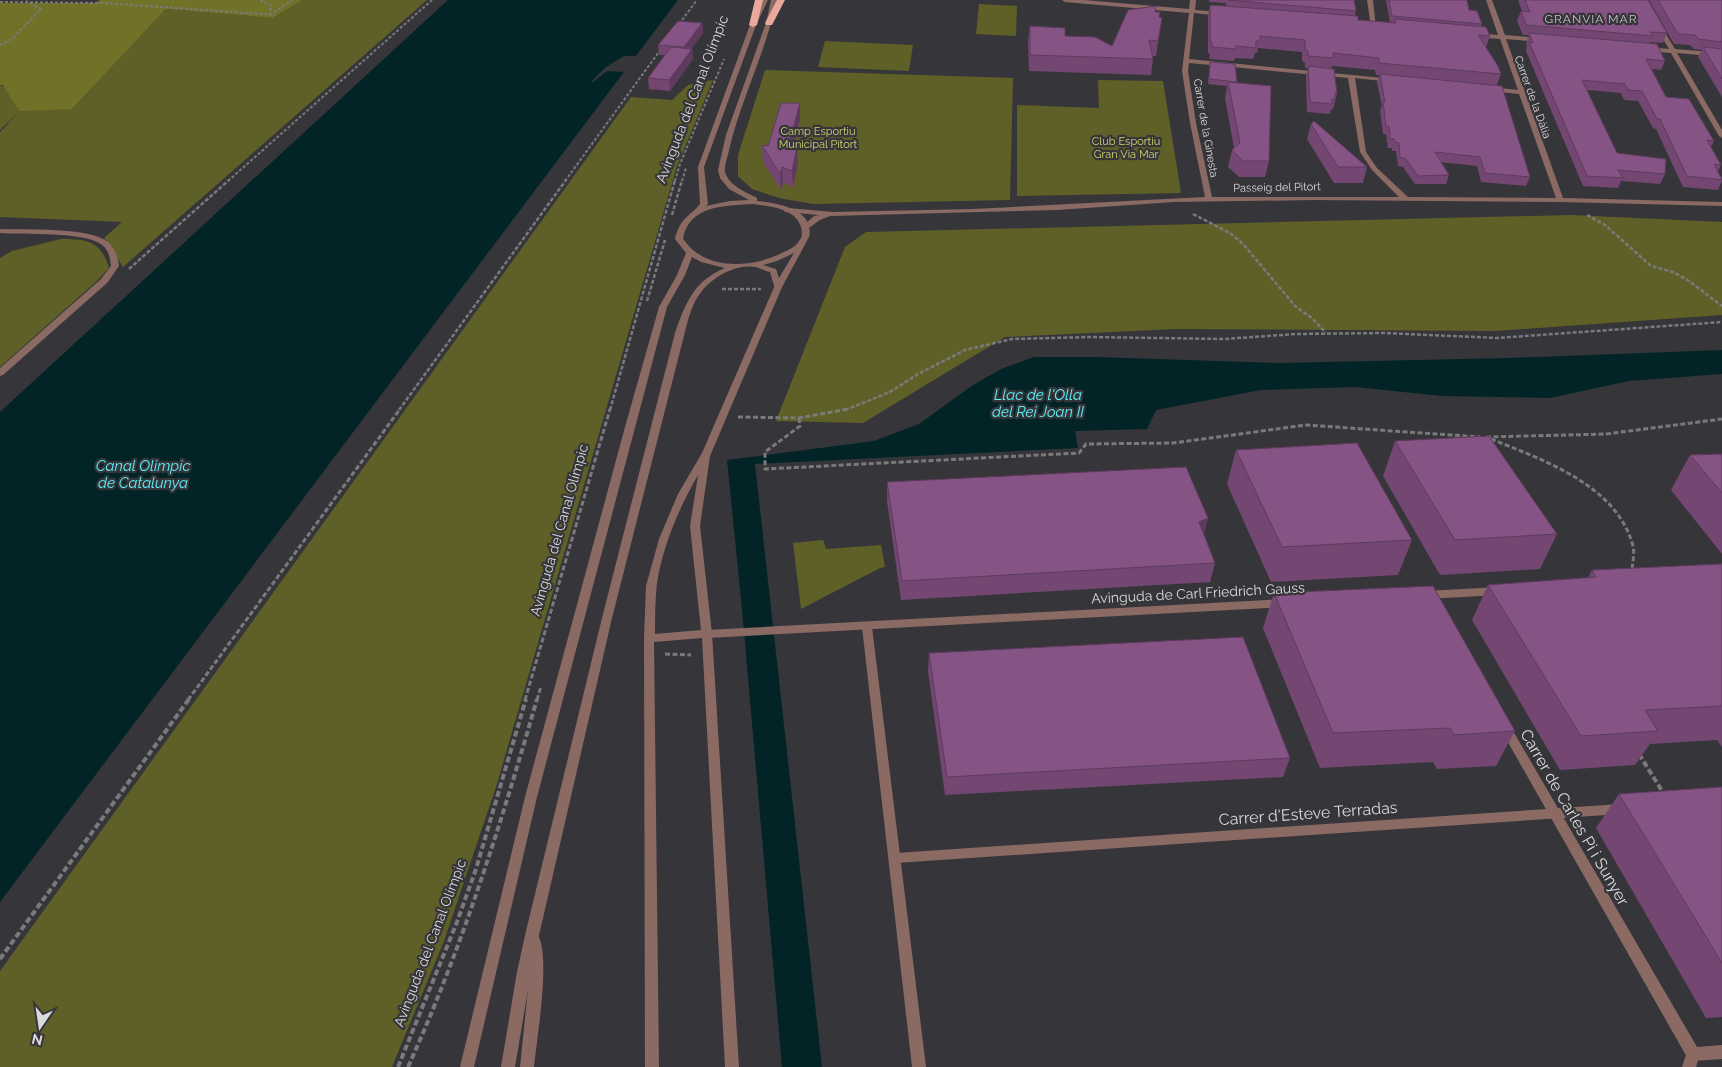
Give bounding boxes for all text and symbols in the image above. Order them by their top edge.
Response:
district label: GRANVIA MAR [1544,12,1638,26]
street label: Avinguda del Canal Olímpic [653,13,731,185]
street label: Carrer de la Dàlia [1512,54,1554,140]
street label: Carrer de la Ginesta [1190,78,1221,178]
park label: Camp Esportiu Municipal Pitort [779,125,858,151]
park label: Club Esportiu Gran Via Mar [1092,135,1160,161]
street label: Passeig del Pitort [1233,180,1321,195]
water label: Llac de l'Olla del Rei Joan II [992,386,1084,421]
street label: Avinguda del Canal Olímpic [527,442,591,618]
water label: Canal Olimpic de Catalunya [96,457,190,492]
street label: Avinguda de Carl Friedrich Gauss [1091,579,1305,607]
street label: Carrer de Carles Pi i Sunyer [1516,726,1633,909]
street label: Carrer d'Esteve Terradas [1218,798,1398,829]
street label: Avinguda del Canal Olímpic [391,857,469,1029]
north arrow [15,1002,65,1052]
text: N [30,1031,44,1049]

